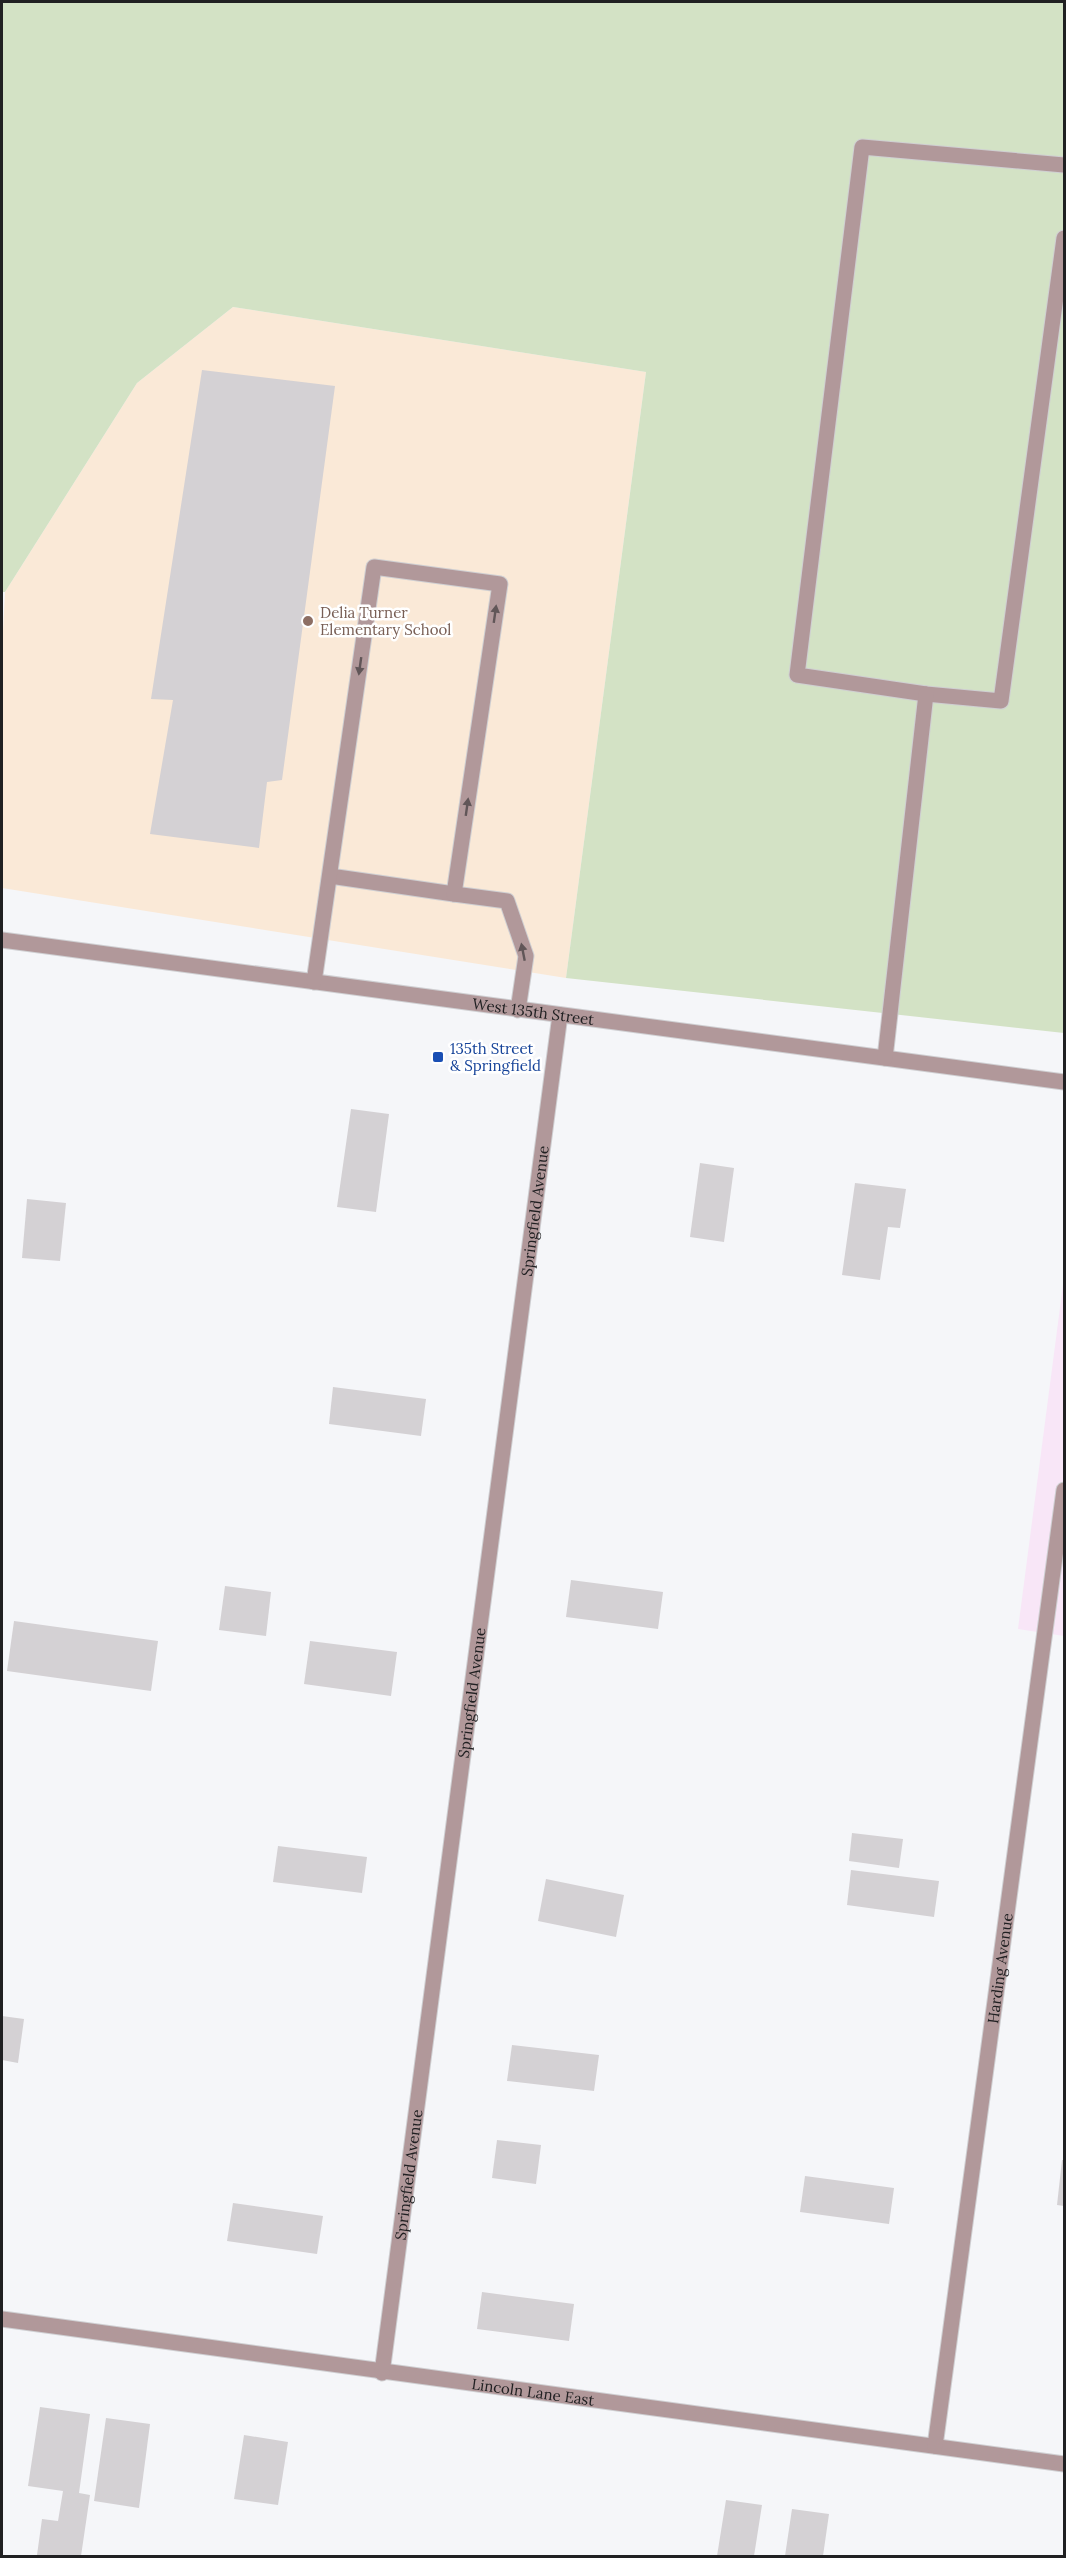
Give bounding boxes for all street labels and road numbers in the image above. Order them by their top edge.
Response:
street label: West 135th Street [471,993,595,1029]
street label: Springfield Avenue [516,1144,552,1277]
street label: Springfield Avenue [453,1626,489,1759]
street label: Harding Avenue [983,1912,1016,2025]
street label: Springfield Avenue [390,2108,426,2241]
street label: Lincoln Lane East [471,2374,596,2409]

